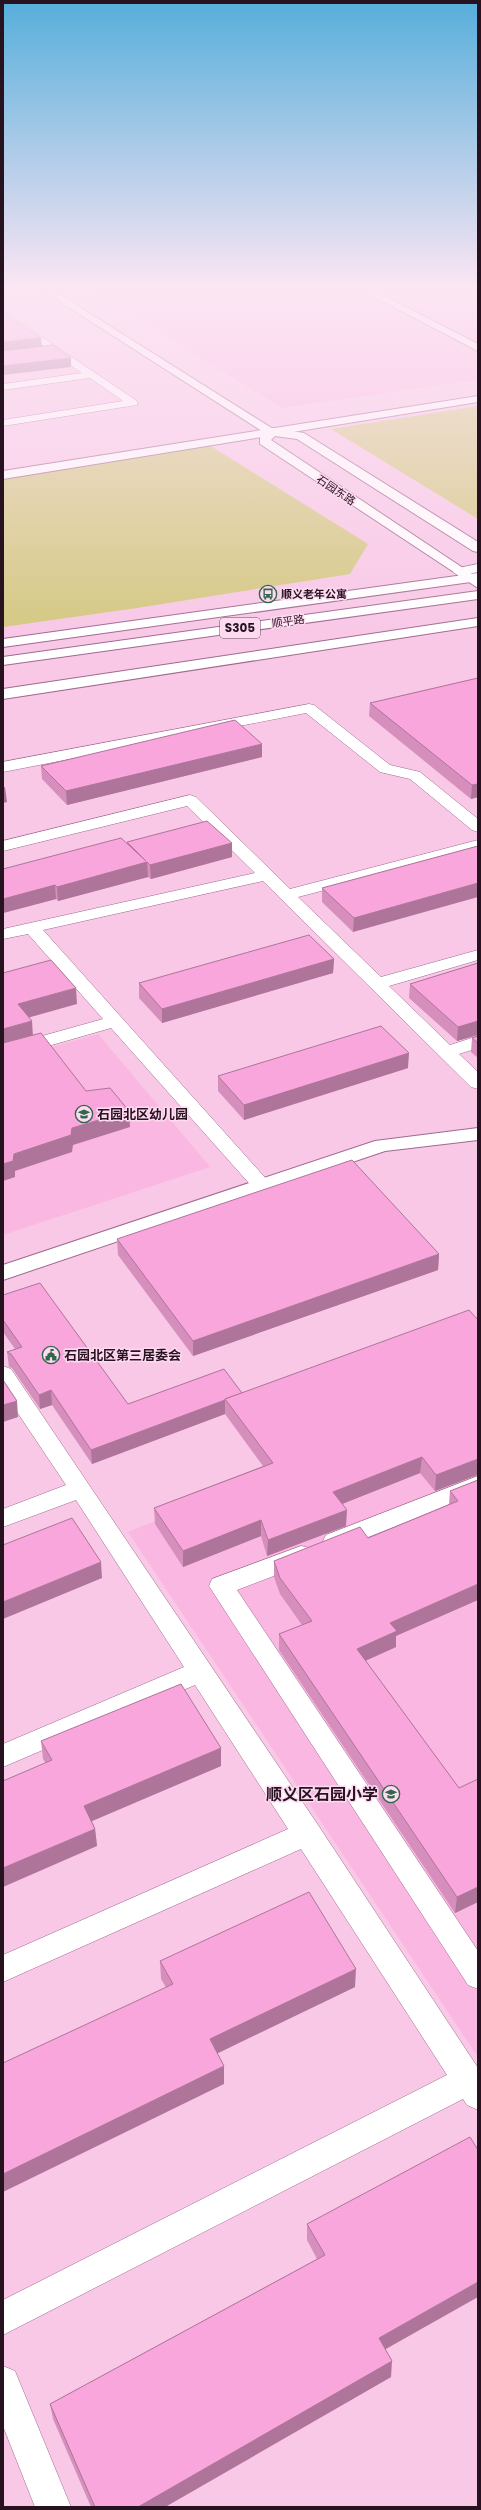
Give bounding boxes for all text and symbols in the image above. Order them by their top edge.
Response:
street label: 石园东路 [313,471,359,509]
bus stop icon: 顺义老年公寓 [258,584,278,604]
place label: 顺义老年公寓 [281,586,347,602]
street label: 顺平路 [271,611,305,631]
road number: S305 [220,618,260,638]
school or university icon: 石园北区幼儿园 [74,1104,94,1124]
place label: 石园北区幼儿园 [97,1105,188,1124]
public building icon: 石园北区第三居委会 [41,1345,61,1365]
place label: 石园北区第三居委会 [64,1346,181,1365]
place label: 顺义区石园小学 [266,1783,378,1806]
school or university icon: 顺义区石园小学 [381,1784,401,1804]

